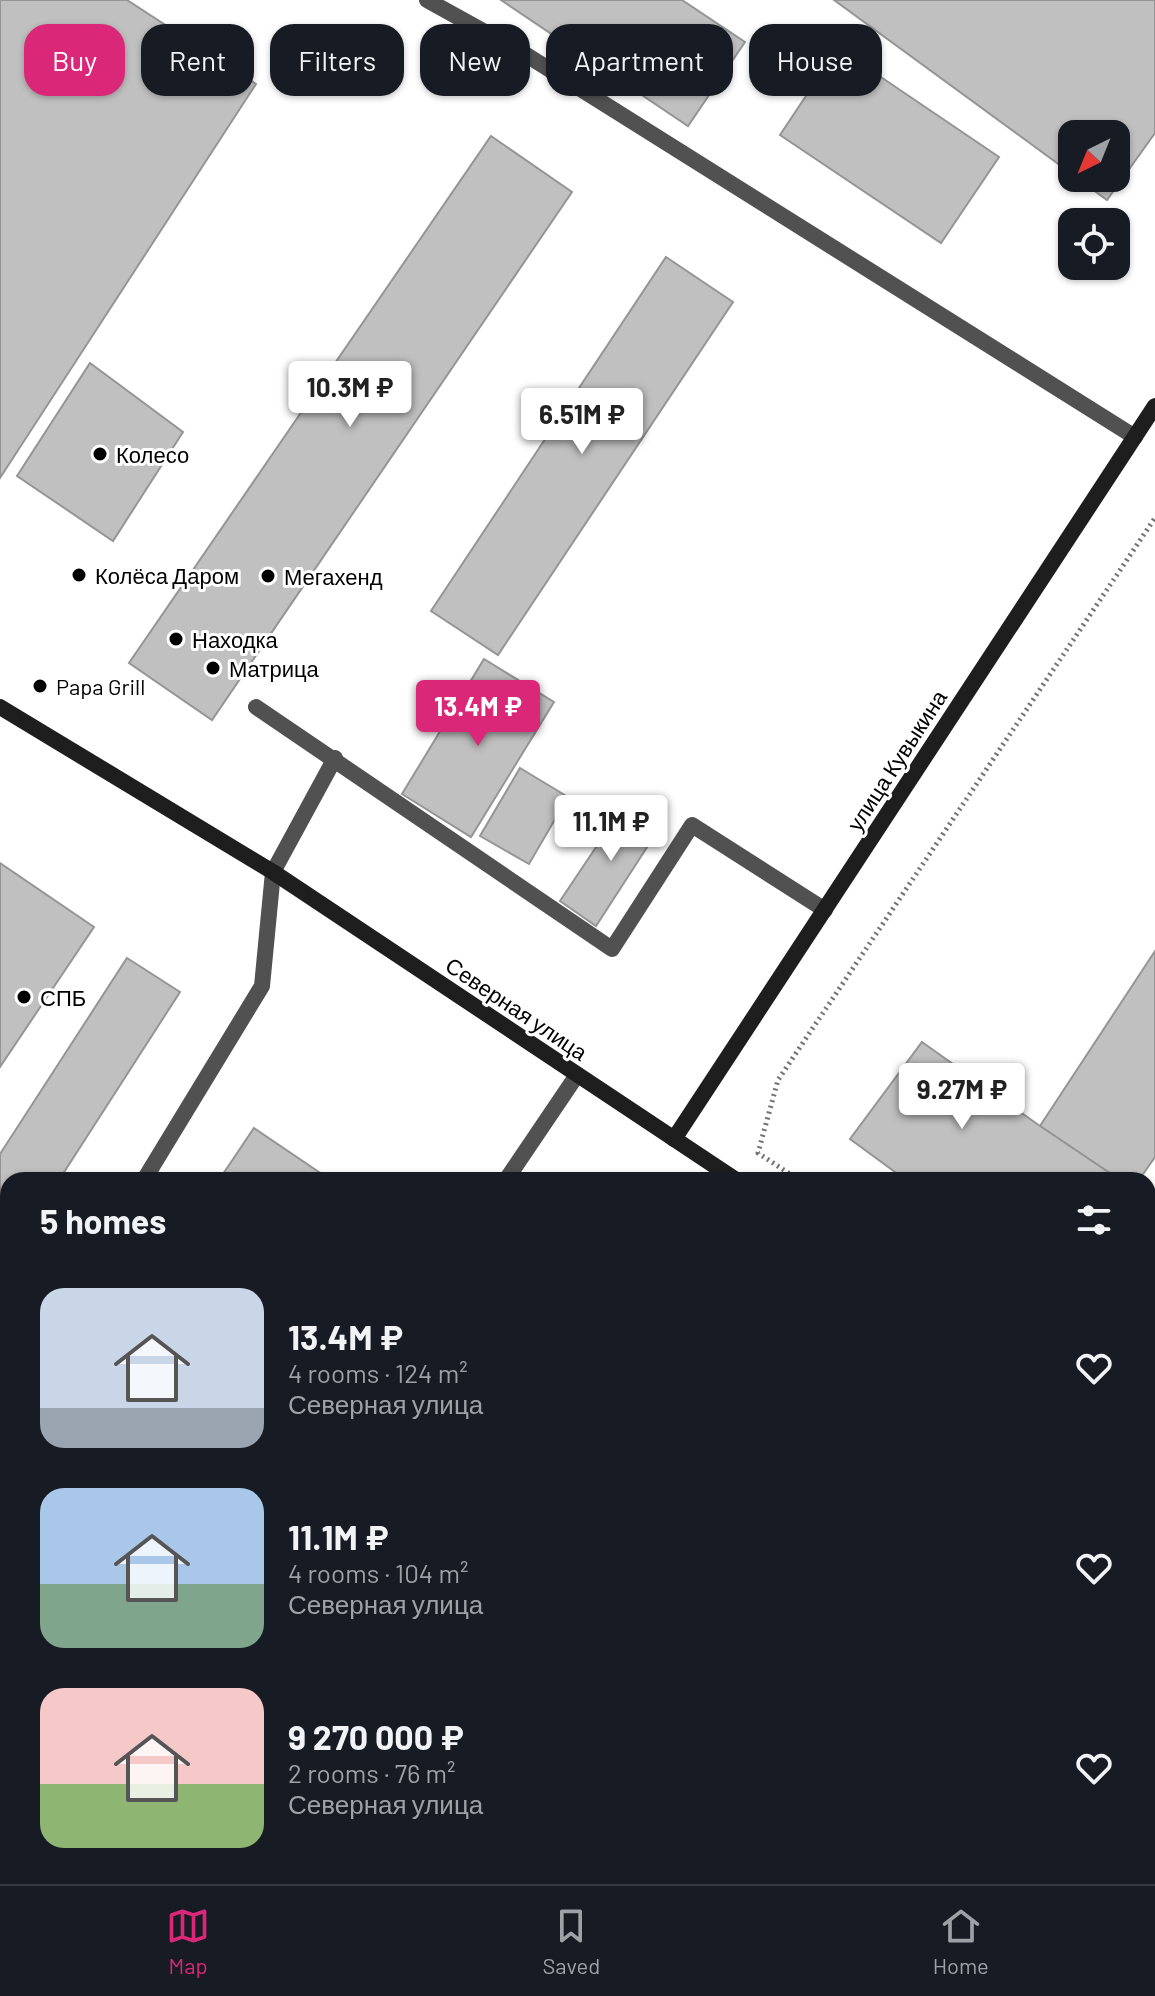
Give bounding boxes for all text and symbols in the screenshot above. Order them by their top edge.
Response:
chip: Buy [24,24,125,96]
chip: Rent [141,24,254,96]
chip: Filters [270,24,404,96]
chip: New [420,24,530,96]
chip: Apartment [546,24,733,96]
chip: House [749,24,882,96]
north arrow [1058,120,1130,192]
map controls [1058,120,1130,280]
button: locate [1058,208,1130,280]
pin: 10.3M ₽ [276,361,424,429]
text: 10.3M ₽ [306,371,394,402]
pin: 6.51M ₽ [508,388,656,456]
text: 6.51M ₽ [539,398,625,429]
place label: Колесо [116,441,189,467]
marker: Колесо [91,445,109,463]
place label: Колёса Даром [95,562,239,589]
place label: Мегахенд [284,563,383,590]
marker: Колёса Даром [70,566,88,584]
marker: Мегахенд [259,567,277,585]
place label: Находка [192,626,279,653]
marker: Находка [167,630,185,648]
place label: Матрица [229,655,320,682]
marker: Матрица [204,659,222,677]
place label: Papa Grill [56,673,145,699]
marker: Papa Grill [31,677,49,695]
pin: 13.4M ₽ [404,680,552,748]
street label: улица Кувыкина [841,684,952,836]
text: 13.4M ₽ [434,690,522,721]
pin: 11.1M ₽ [537,795,685,863]
text: 11.1M ₽ [573,805,649,836]
street label: Северная улица [441,951,593,1066]
place label: СПБ [40,984,86,1010]
marker: СПБ [15,988,33,1006]
pin: 9.27M ₽ [888,1063,1036,1131]
text: 9.27M ₽ [917,1073,1007,1104]
icon: filters [1072,1198,1116,1242]
text: 5 homes [40,1200,166,1241]
text: 13.4M ₽ [288,1316,403,1357]
icon: home [104,1320,200,1416]
icon: heart [1072,1346,1116,1390]
text: 4 rooms · 124 m² [288,1357,468,1388]
text: Северная улица [288,1388,483,1419]
text: 11.1M ₽ [288,1516,388,1557]
icon: home [104,1520,200,1616]
icon: heart [1072,1546,1116,1590]
text: 4 rooms · 104 m² [288,1557,468,1588]
text: Северная улица [288,1588,483,1619]
text: 9 270 000 ₽ [288,1716,464,1757]
icon: home [104,1720,200,1816]
icon: heart [1072,1746,1116,1790]
text: 2 rooms · 76 m² [288,1757,456,1788]
text: Северная улица [288,1788,483,1819]
tab: Map [166,1904,210,1978]
tab: Saved [543,1904,600,1978]
tab: Home [933,1904,989,1978]

